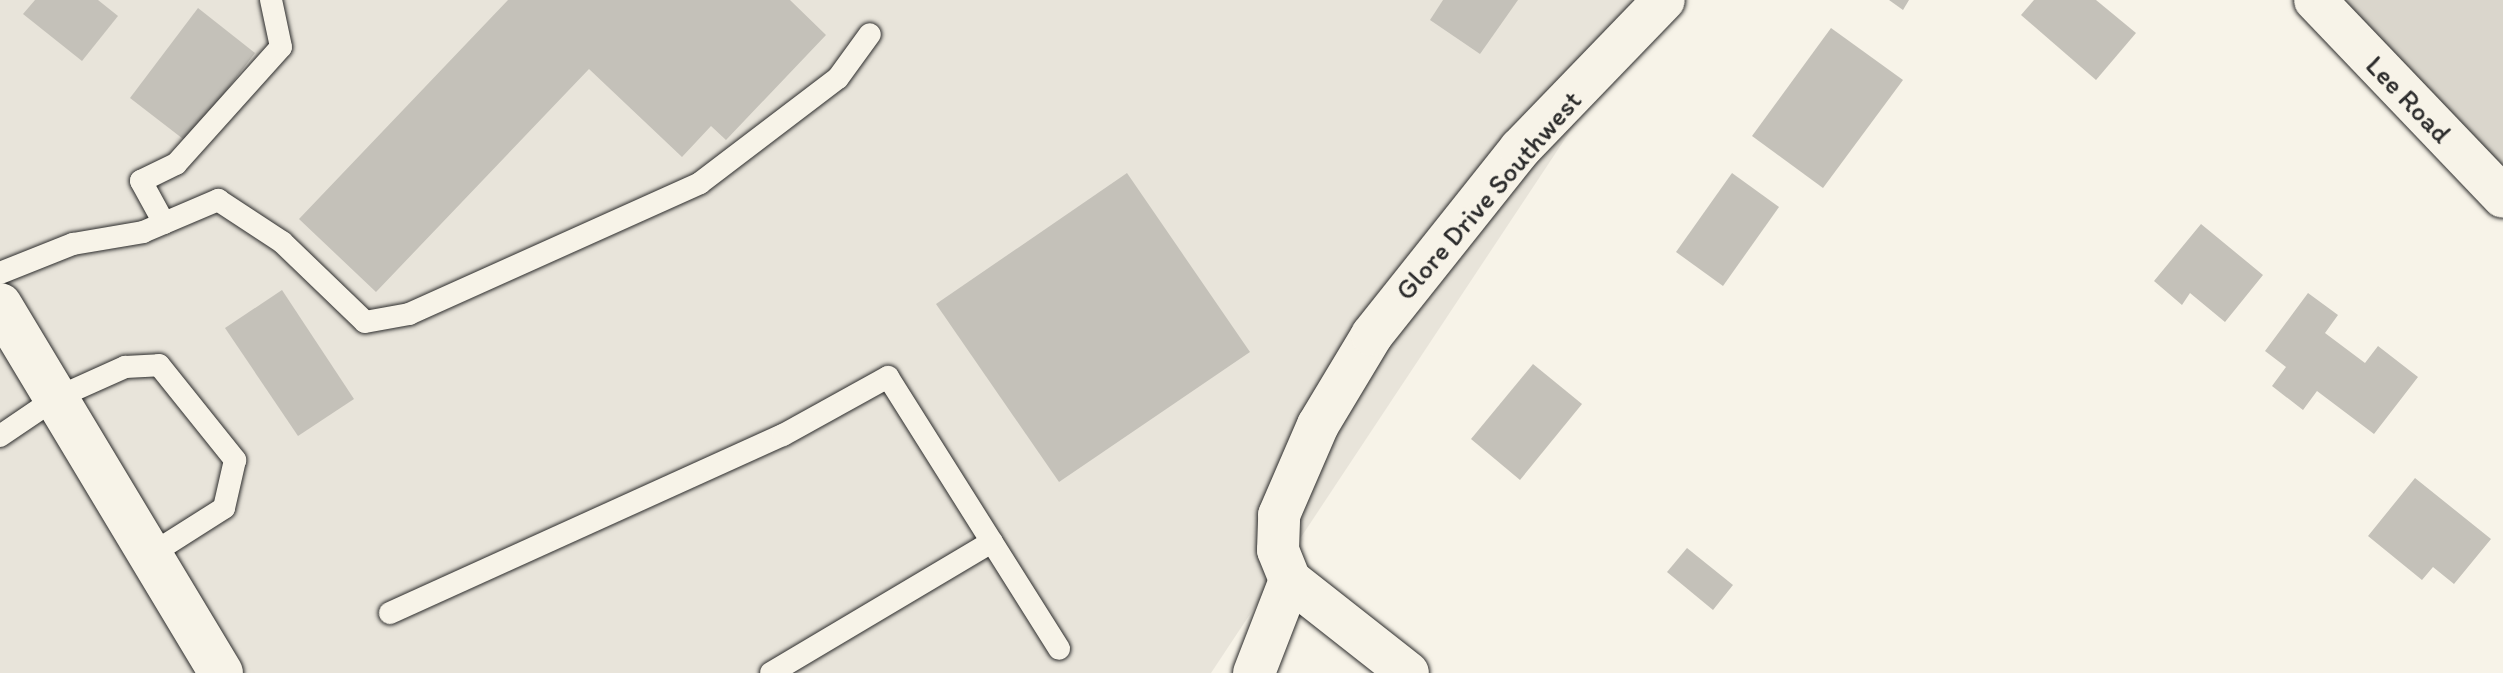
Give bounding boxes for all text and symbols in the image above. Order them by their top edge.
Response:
street label: Lee Road [2360,49,2458,149]
street label: Glore Drive Southwest [1388,83,1588,307]

